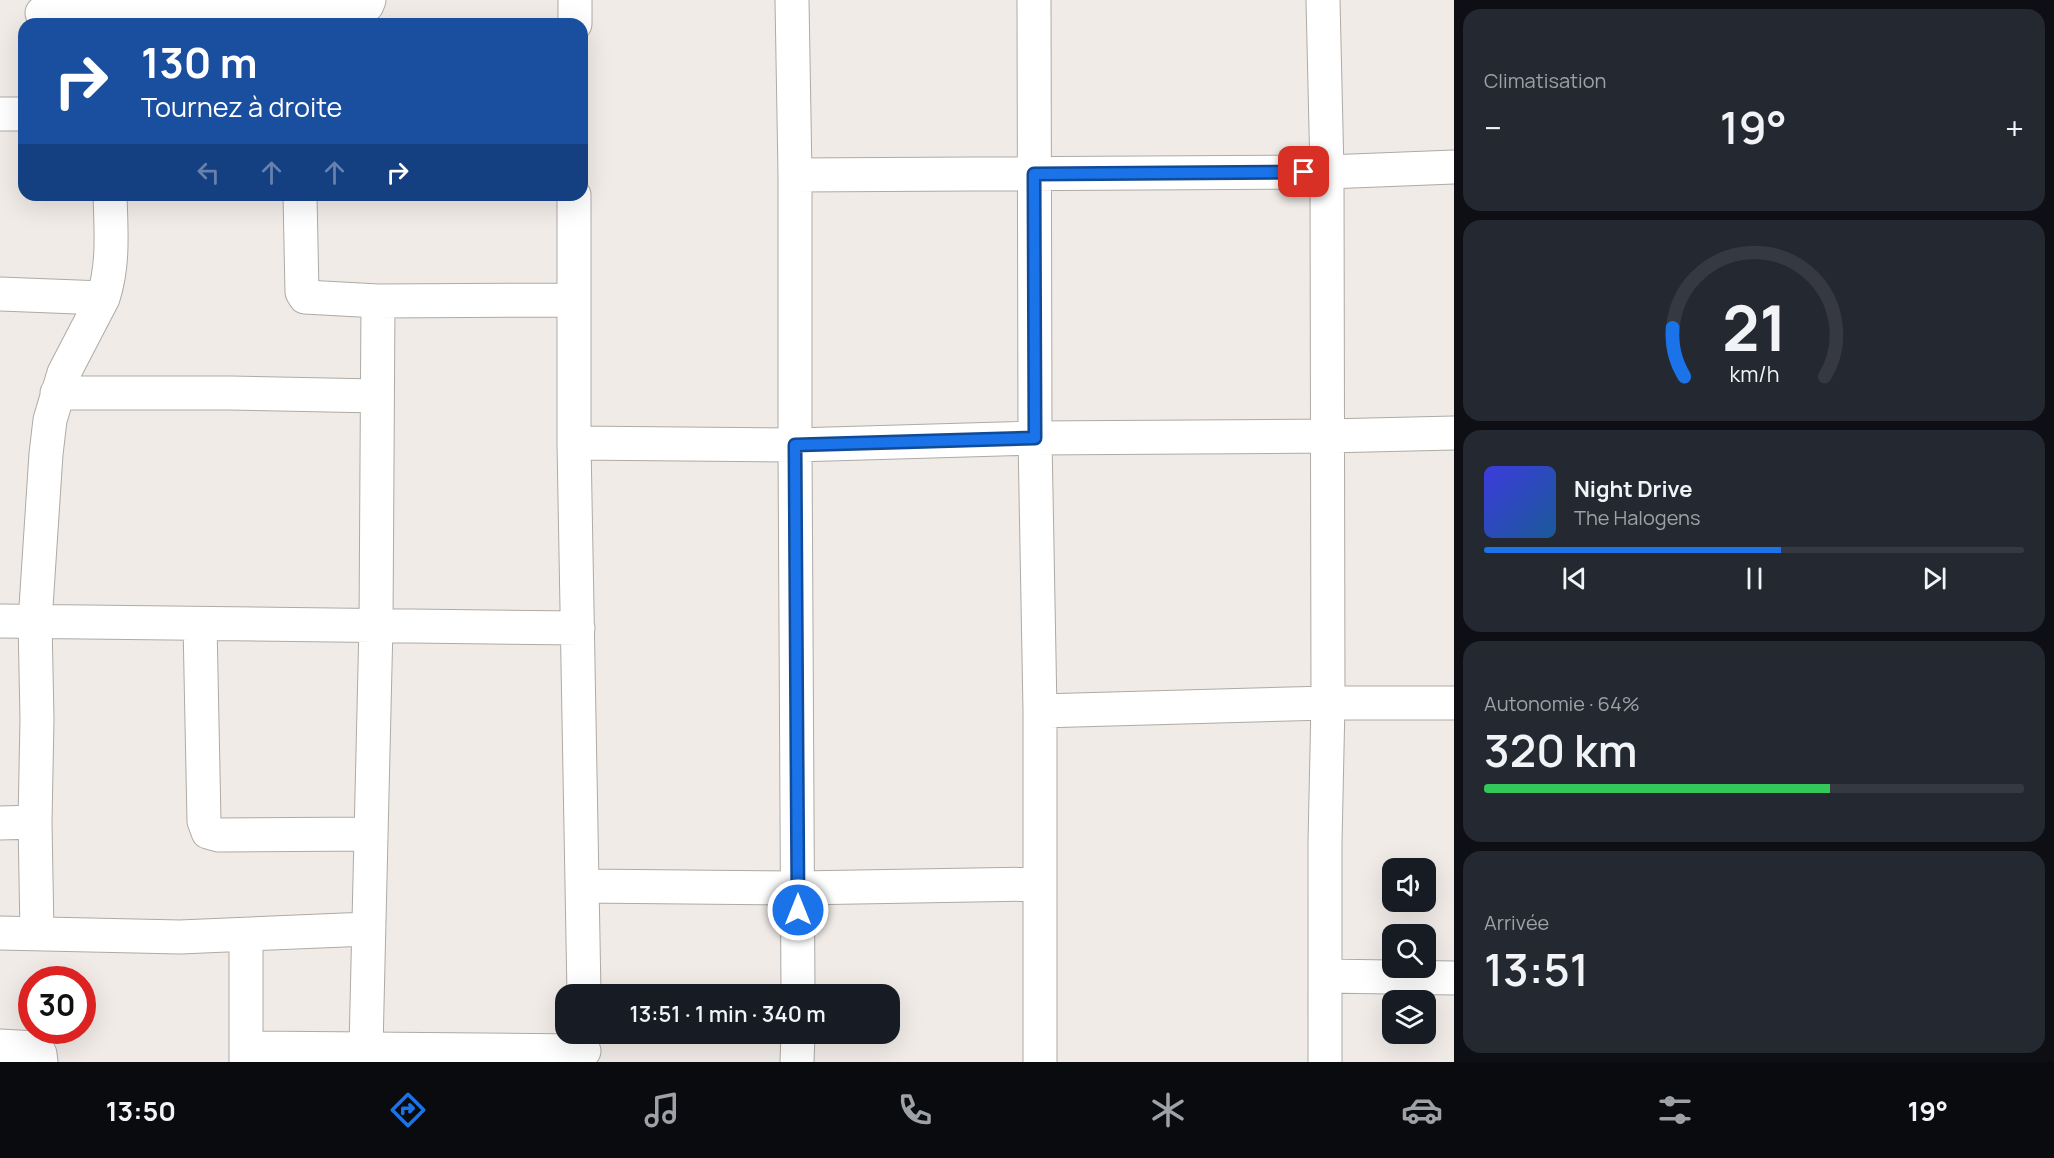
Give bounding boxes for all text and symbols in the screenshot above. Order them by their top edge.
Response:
text: 130 m [141,33,258,91]
icon: right [42,42,120,120]
text: Climatisation [1484,67,1606,94]
text: Tournez à droite [141,88,342,125]
text: 19° [1720,96,1787,158]
text: − [1484,105,1502,150]
text: + [2005,105,2024,150]
pin [1278,146,1329,197]
icon: arrive [1287,155,1320,188]
icon: left [192,156,225,189]
icon: ahead [255,156,288,189]
icon: ahead [318,156,351,189]
icon: right [381,156,414,189]
text: 21 [1722,285,1786,371]
text: km/h [1729,360,1779,389]
text: Night Drive [1574,474,1693,504]
text: The Halogens [1574,504,1700,531]
icon: previous [1558,562,1591,595]
icon: pause [1738,562,1771,595]
icon: next [1918,562,1951,595]
text: Autonomie · 64% [1484,690,1640,717]
text: 320 km [1484,719,1637,781]
map controls [1382,858,1436,1044]
button: sound [1382,858,1436,912]
position arrow [766,878,830,942]
text: Arrivée [1484,909,1549,936]
button: search [1382,924,1436,978]
text: 13:51 [1484,938,1589,1000]
speed limit sign: 30 [18,966,96,1044]
button: layers [1382,990,1436,1044]
text: 13:51 · 1 min · 340 m [629,999,826,1029]
icon: directions [387,1089,429,1131]
icon: music [641,1089,683,1131]
icon: phone [894,1089,936,1131]
icon: climate [1147,1089,1189,1131]
icon: car [1401,1089,1443,1131]
icon: filters [1654,1089,1696,1131]
text: 13:50 [106,1092,176,1129]
text: 19° [1907,1092,1948,1129]

